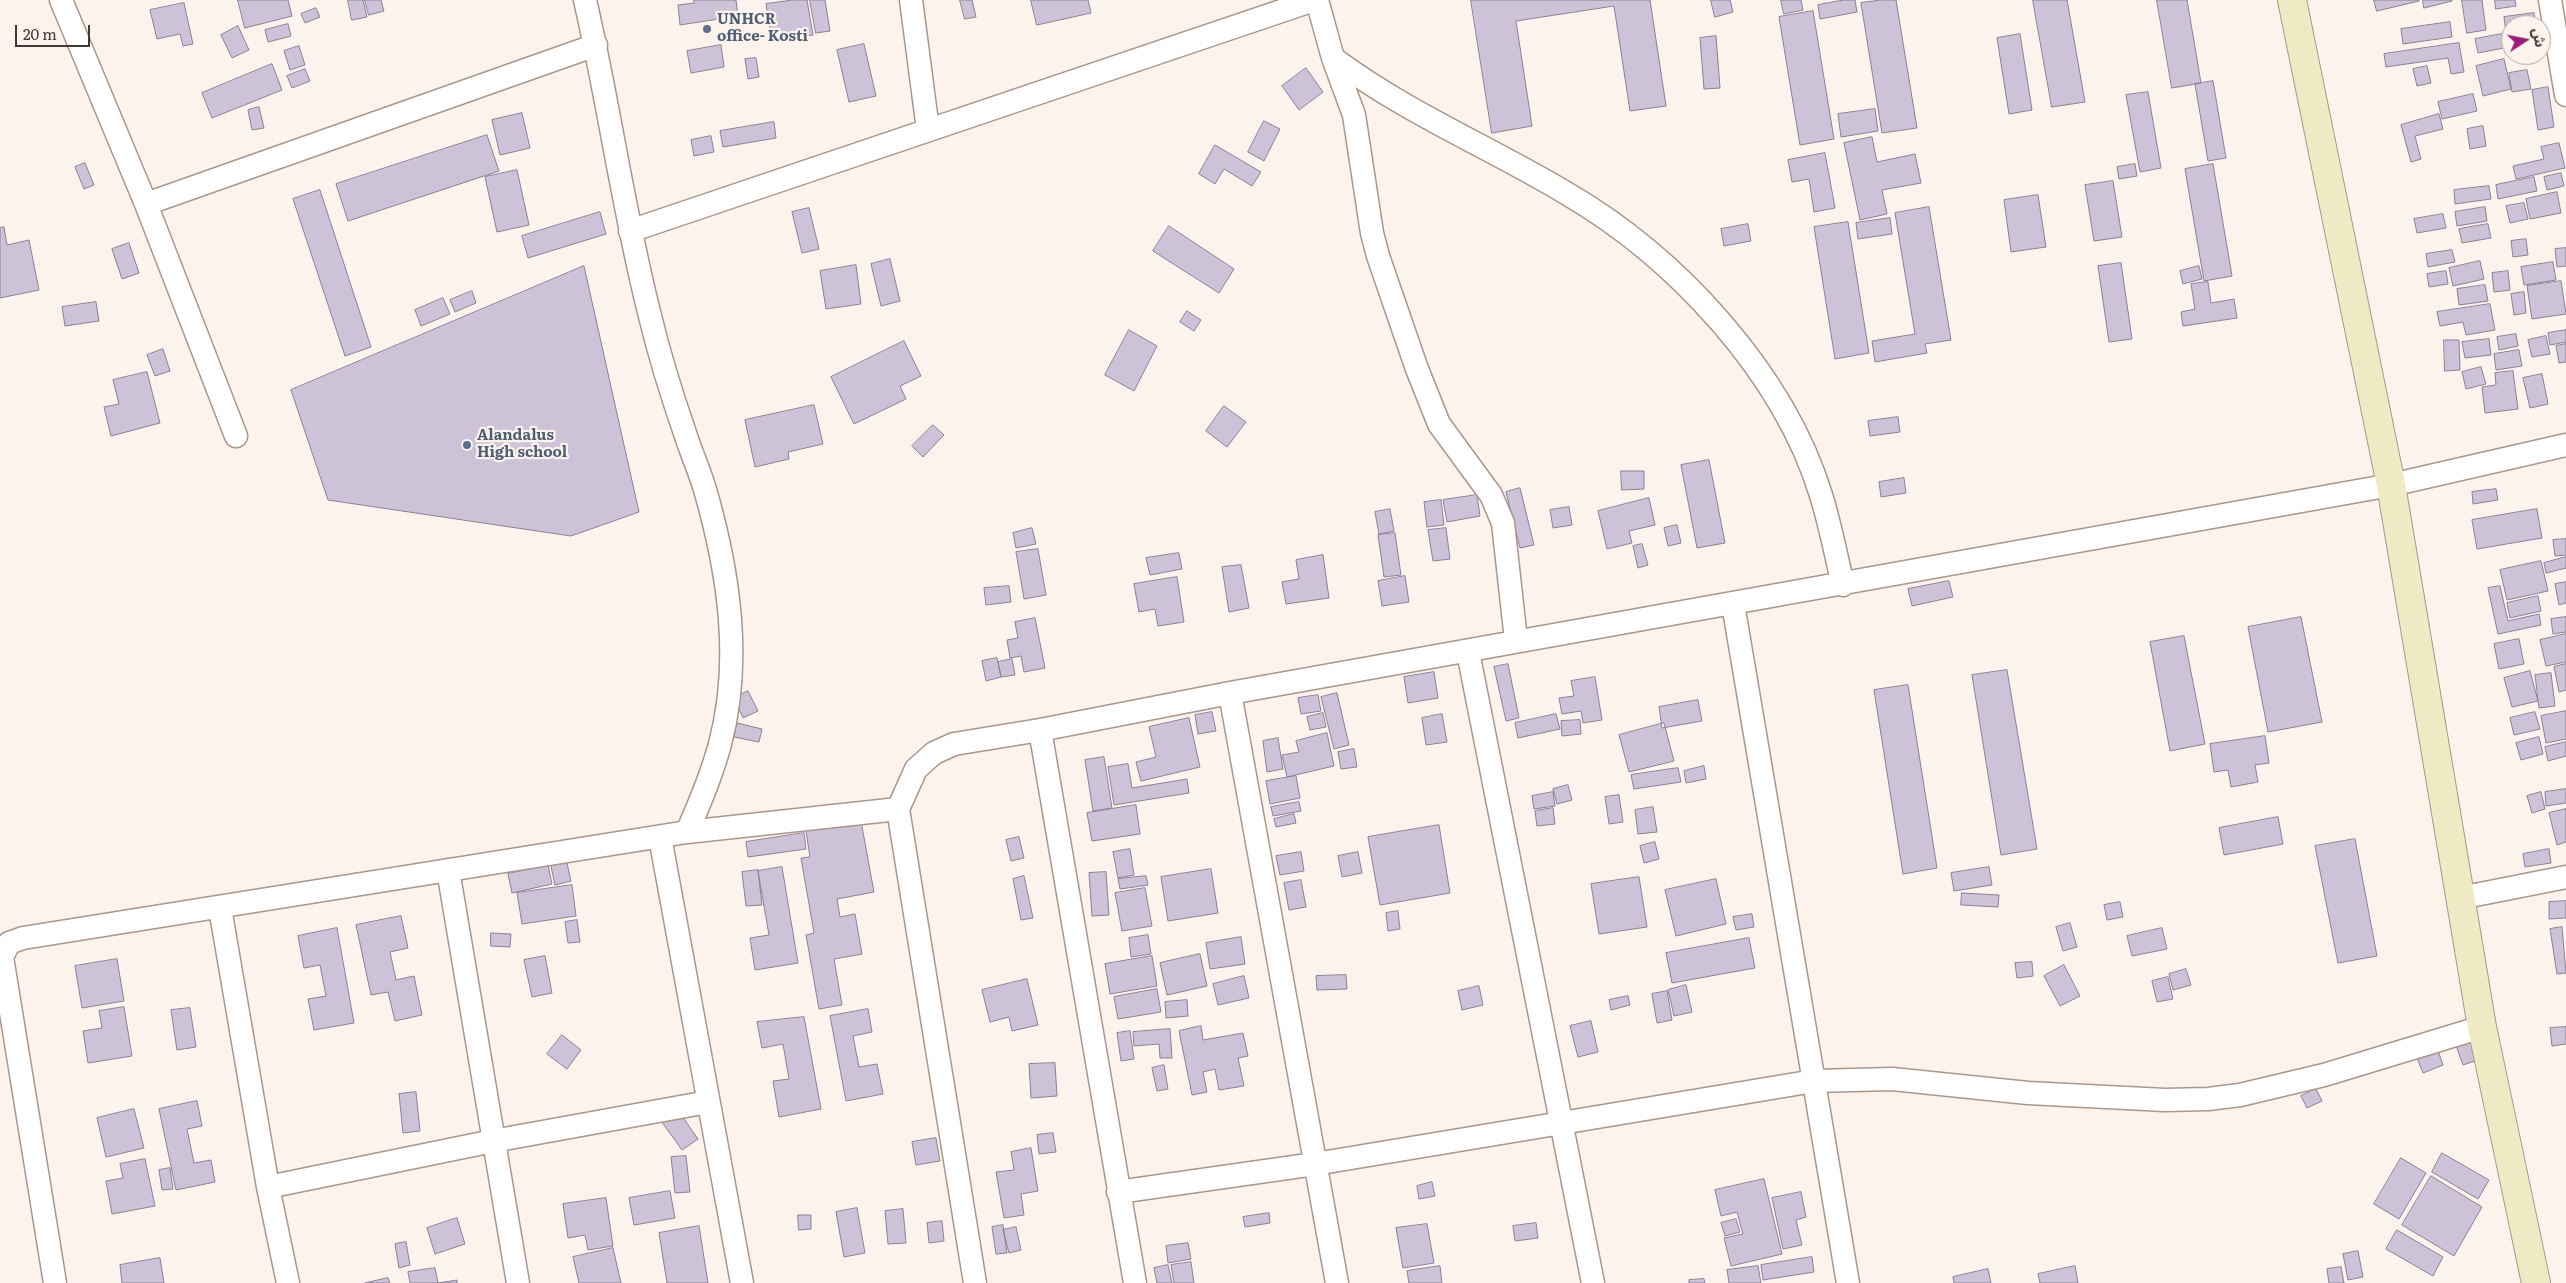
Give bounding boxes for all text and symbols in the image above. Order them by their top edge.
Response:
place label: UNHCR office- Kosti [717,11,808,46]
scale bar [18,15,92,47]
north arrow [2501,15,2551,65]
text: 20 m [23,22,57,45]
marker: UNHCR office- Kosti [701,23,713,35]
text: ش [2528,26,2551,49]
place label: Alandalus High school [477,427,567,462]
marker: Alandalus High school [461,439,473,451]

